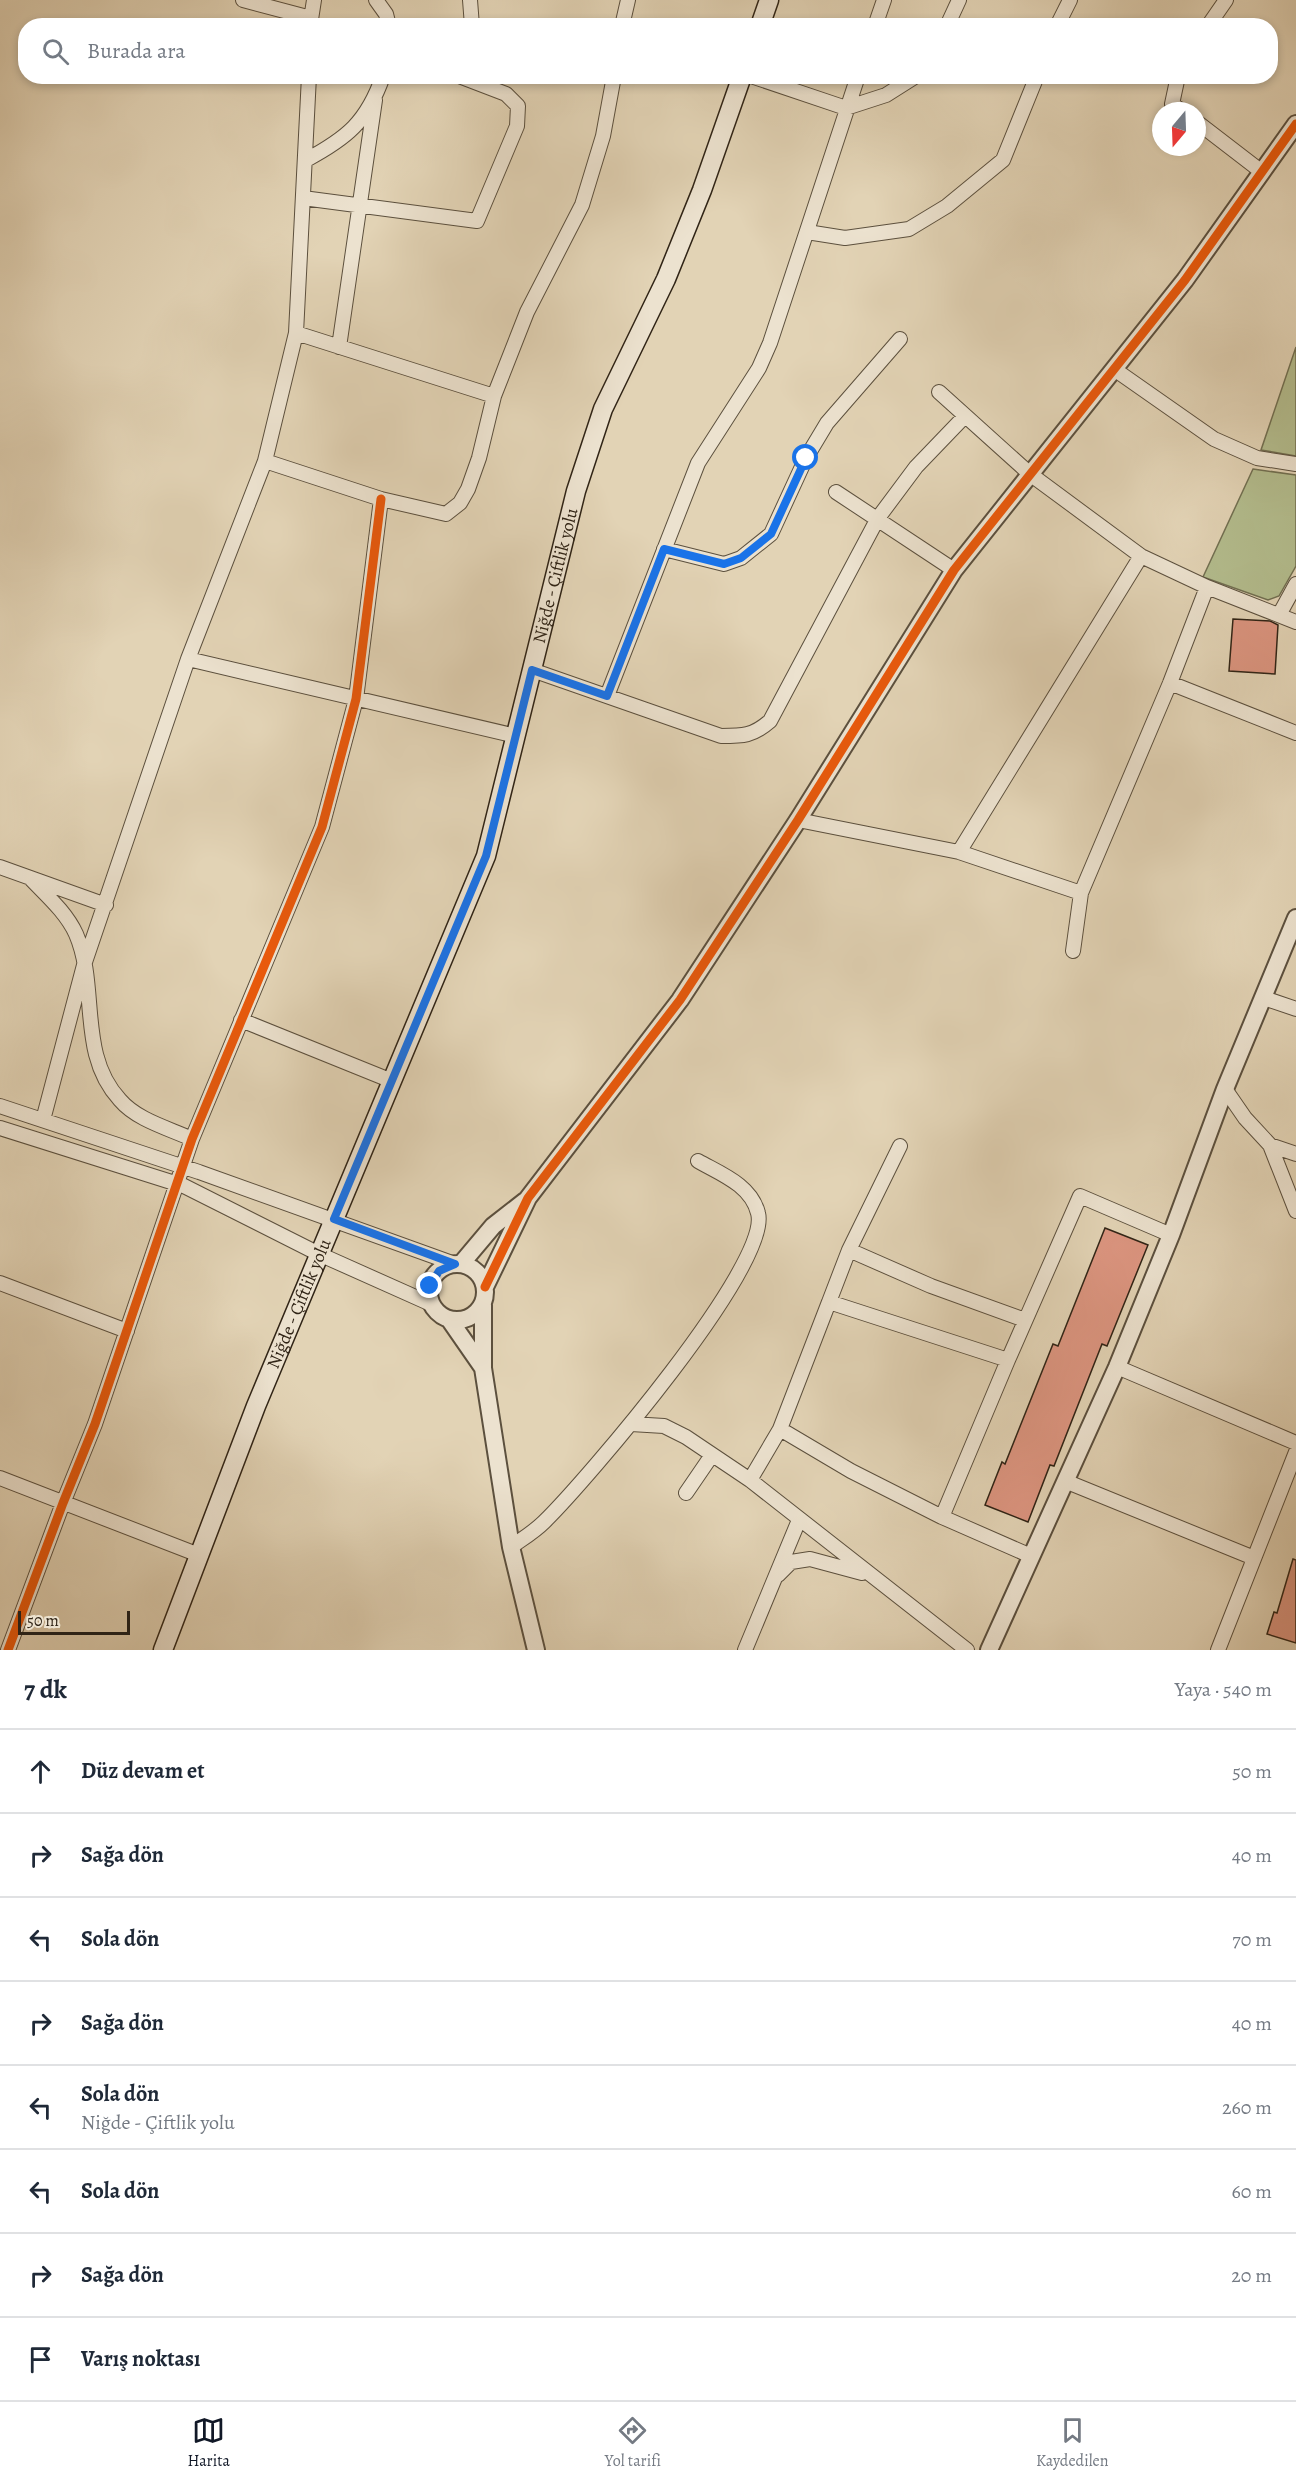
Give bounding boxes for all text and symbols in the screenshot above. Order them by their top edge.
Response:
search box [18,18,1278,84]
icon: search [39,35,72,68]
text: Burada ara [87,36,186,66]
north arrow [1152,102,1206,156]
route start [792,444,818,470]
street label: Niğde - Çiftlik yolu [527,505,583,646]
street label: Niğde - Çiftlik yolu [261,1235,337,1372]
route end [416,1272,442,1298]
scale bar [18,1608,130,1636]
text: 50 m [27,1610,59,1632]
text: 7 dk [24,1672,67,1707]
text: Yaya · 540 m [1175,1676,1272,1703]
icon: ahead [24,1755,57,1788]
text: Düz devam et [81,1756,204,1786]
text: 50 m [1232,1758,1272,1785]
icon: right [24,1839,57,1872]
text: Sağa dön [81,1840,164,1870]
text: 40 m [1232,1842,1272,1869]
icon: left [24,1923,57,1956]
text: Sola dön [81,1924,159,1954]
text: 70 m [1232,1926,1272,1953]
icon: right [24,2007,57,2040]
text: Sağa dön [81,2008,164,2038]
text: 40 m [1232,2010,1272,2037]
text: Sola dön [81,2079,159,2109]
icon: left [24,2091,57,2124]
text: 260 m [1222,2094,1272,2121]
text: Niğde - Çiftlik yolu [81,2109,235,2136]
icon: left [24,2175,57,2208]
text: Sola dön [81,2176,159,2206]
text: 60 m [1232,2178,1272,2205]
icon: right [24,2259,57,2292]
text: Sağa dön [81,2260,164,2290]
text: 20 m [1231,2262,1272,2289]
icon: arrive [24,2343,57,2376]
text: Varış noktası [81,2344,200,2374]
tab: Harita [187,2414,230,2472]
tab: Yol tarifi [605,2414,661,2472]
tab: Kaydedilen [1036,2414,1109,2472]

